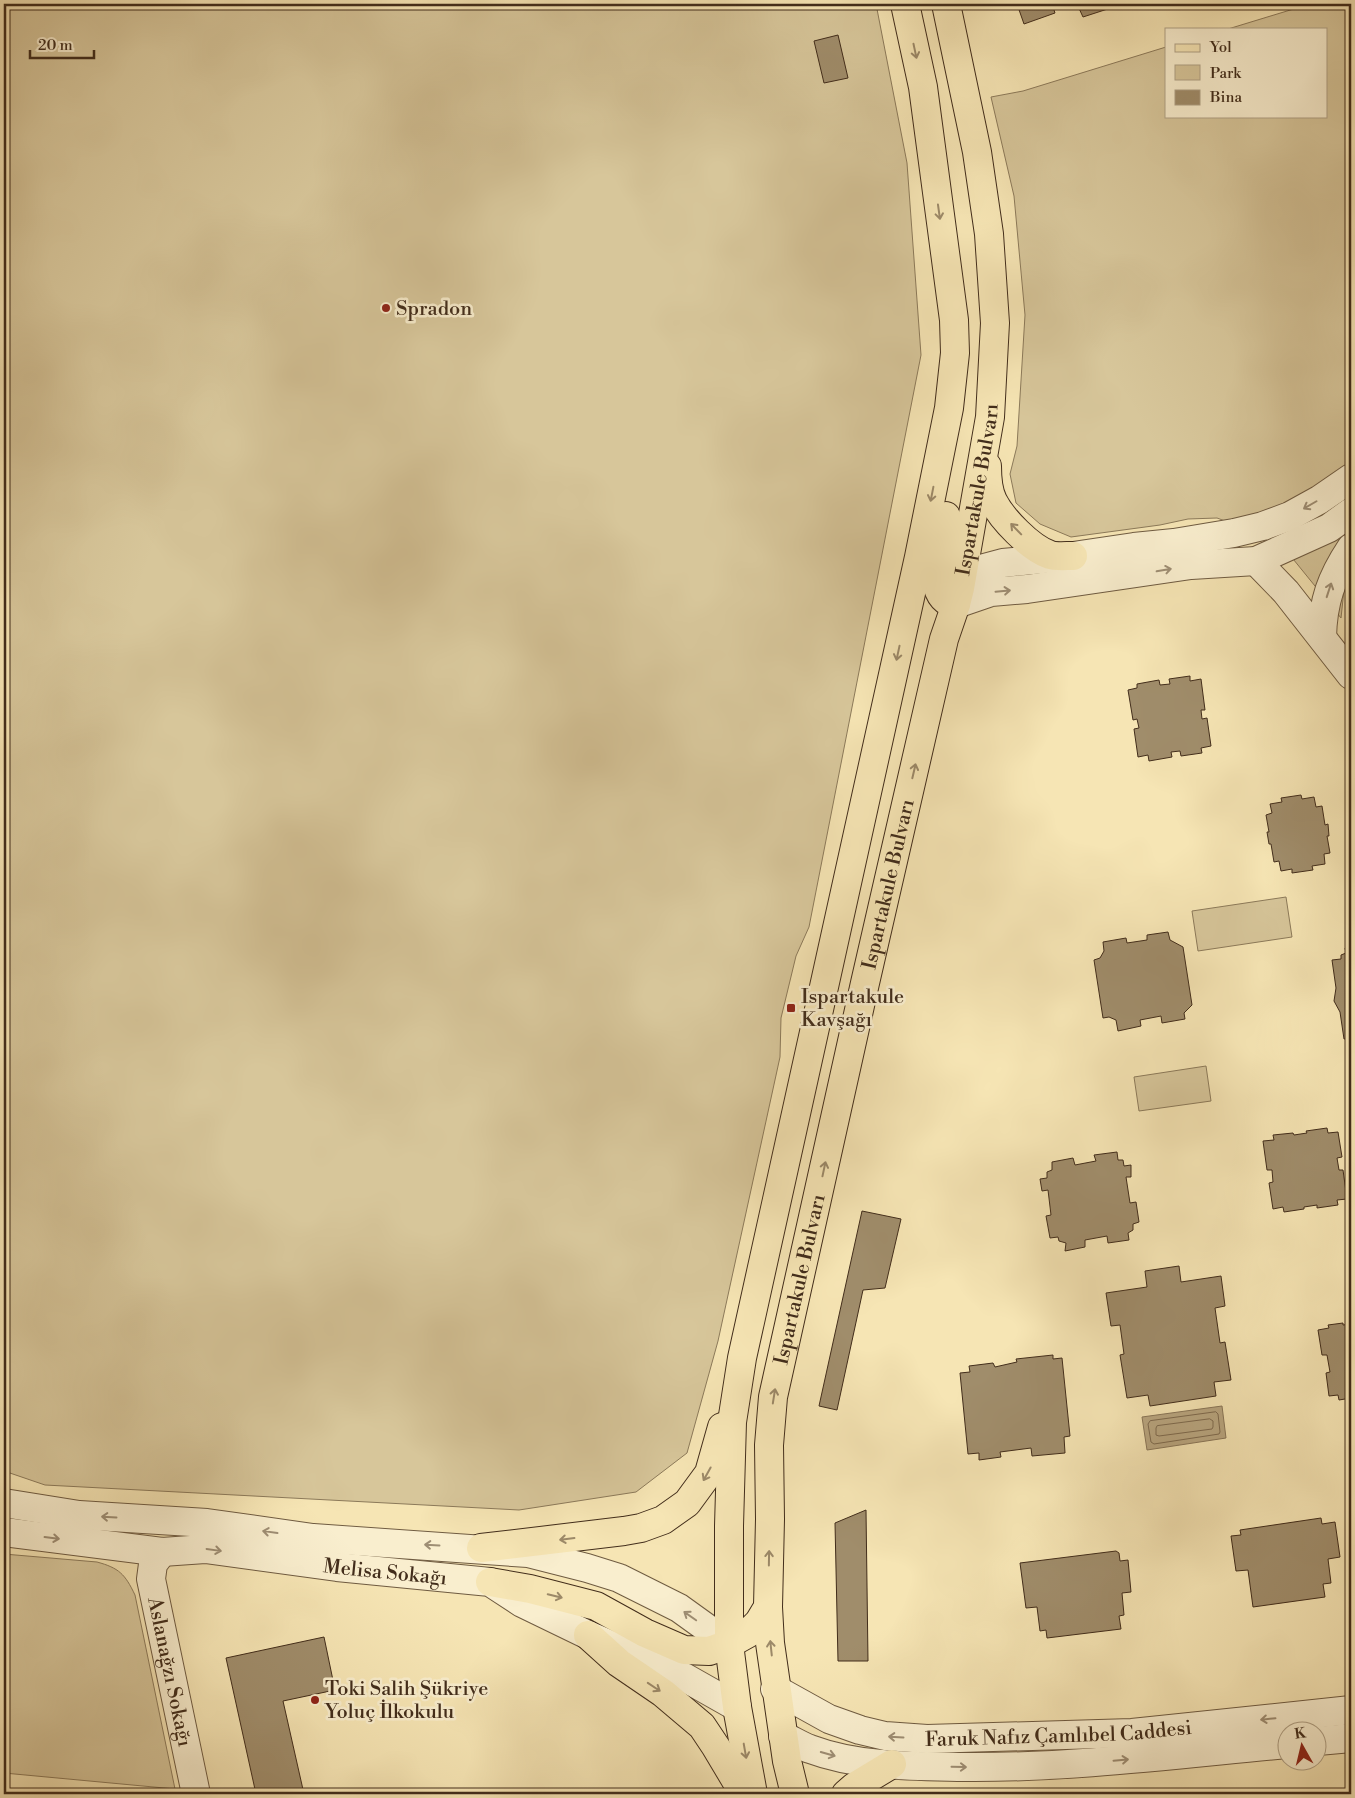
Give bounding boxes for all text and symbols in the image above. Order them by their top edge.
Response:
scale bar [30,28,94,60]
legend [1165,28,1328,118]
text: 20 m [38,36,73,55]
text: Yol [1209,38,1232,57]
one-way arrow [911,43,920,59]
text: Park [1210,64,1242,83]
text: Bina [1209,88,1242,107]
one-way arrow [935,204,945,220]
place label: Spradon [396,297,472,322]
marker: Spradon [380,302,392,314]
street label: Ispartakule Bulvarı [951,403,1005,578]
one-way arrow [927,486,936,502]
one-way arrow [1304,500,1318,510]
one-way arrow [1010,523,1022,535]
one-way arrow [1155,564,1171,574]
one-way arrow [1325,582,1335,598]
one-way arrow [994,587,1010,596]
one-way arrow [892,644,902,660]
one-way arrow [910,764,919,780]
street label: Ispartakule Bulvarı [857,796,921,972]
place label: Ispartakule Kavşağı [801,985,904,1033]
marker: Ispartakule Kavşağı [785,1002,797,1014]
one-way arrow [820,1161,830,1177]
street label: Ispartakule Bulvarı [770,1191,832,1367]
one-way arrow [769,1388,779,1404]
one-way arrow [702,1466,711,1481]
one-way arrow [101,1512,117,1521]
one-way arrow [263,1527,279,1537]
one-way arrow [44,1533,60,1543]
one-way arrow [560,1534,576,1544]
one-way arrow [424,1541,440,1550]
one-way arrow [205,1545,221,1555]
one-way arrow [765,1550,774,1566]
street label: Melisa Sokağı [322,1554,448,1592]
one-way arrow [547,1592,563,1601]
street label: Aslanağzı Sokağı [141,1594,197,1750]
one-way arrow [683,1610,697,1620]
one-way arrow [766,1640,776,1656]
place label: Toki Salih Şükriye Yoluç İlkokulu [324,1677,488,1725]
one-way arrow [647,1682,661,1692]
marker: Toki Salih Şükriye Yoluç İlkokulu [309,1694,321,1706]
one-way arrow [1260,1714,1276,1724]
street label: Faruk Nafız Çamlıbel Caddesi [925,1716,1193,1753]
north arrow [1278,1720,1328,1770]
text: K [1293,1724,1308,1744]
one-way arrow [889,1733,905,1742]
one-way arrow [741,1742,751,1758]
one-way arrow [820,1750,836,1759]
one-way arrow [1113,1755,1129,1765]
one-way arrow [950,1762,966,1772]

